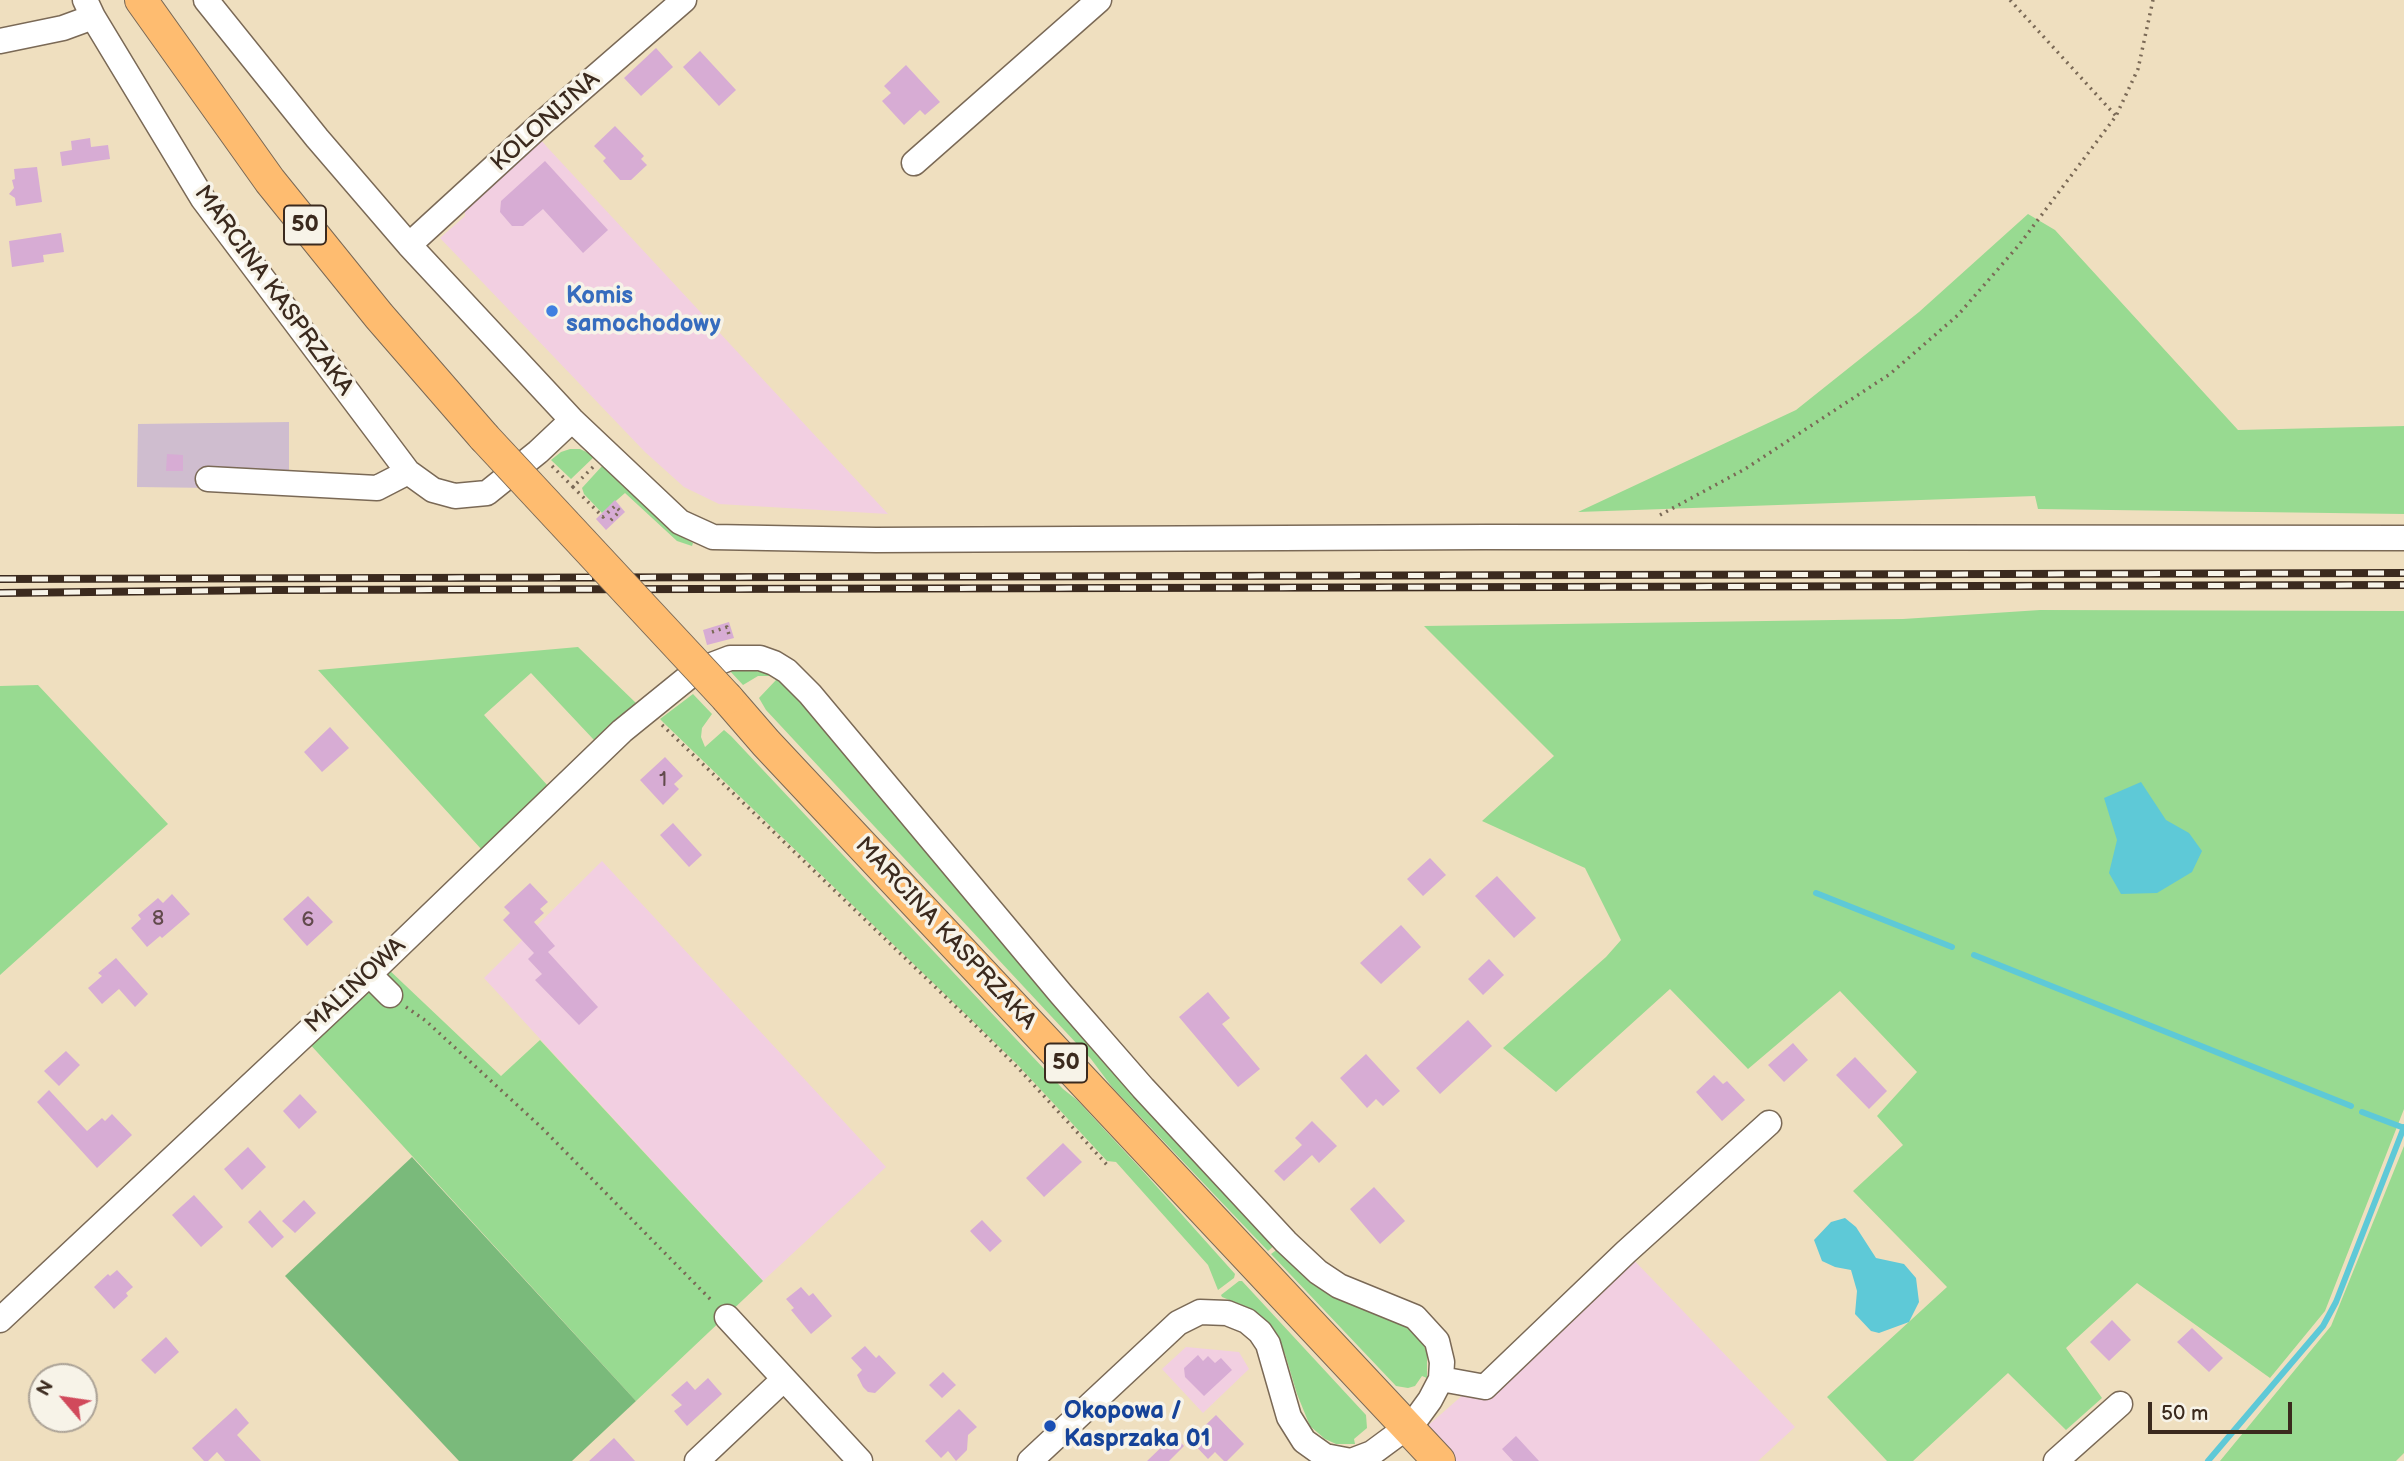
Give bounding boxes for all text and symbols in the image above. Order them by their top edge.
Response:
street label: KOLONIJNA [486,66,606,178]
street label: MARCINA KASPRZAKA [187,180,359,402]
road number: 50 [284,206,326,244]
place label: Komis samochodowy [566,283,721,339]
marker: Komis samochodowy [544,303,560,319]
house number: 1 [659,768,667,794]
street label: MARCINA KASPRZAKA [848,832,1042,1036]
house number: 8 [152,907,164,933]
house number: 6 [302,908,314,934]
street label: MALINOWA [300,932,412,1040]
road number: 50 [1045,1044,1087,1082]
north arrow [28,1363,98,1433]
text: N [32,1377,59,1400]
scale bar [2152,1388,2296,1432]
place label: Okopowa / Kasprzaka 01 [1064,1398,1211,1454]
text: 50 m [2161,1401,2208,1426]
marker: Okopowa / Kasprzaka 01 [1042,1418,1058,1434]

